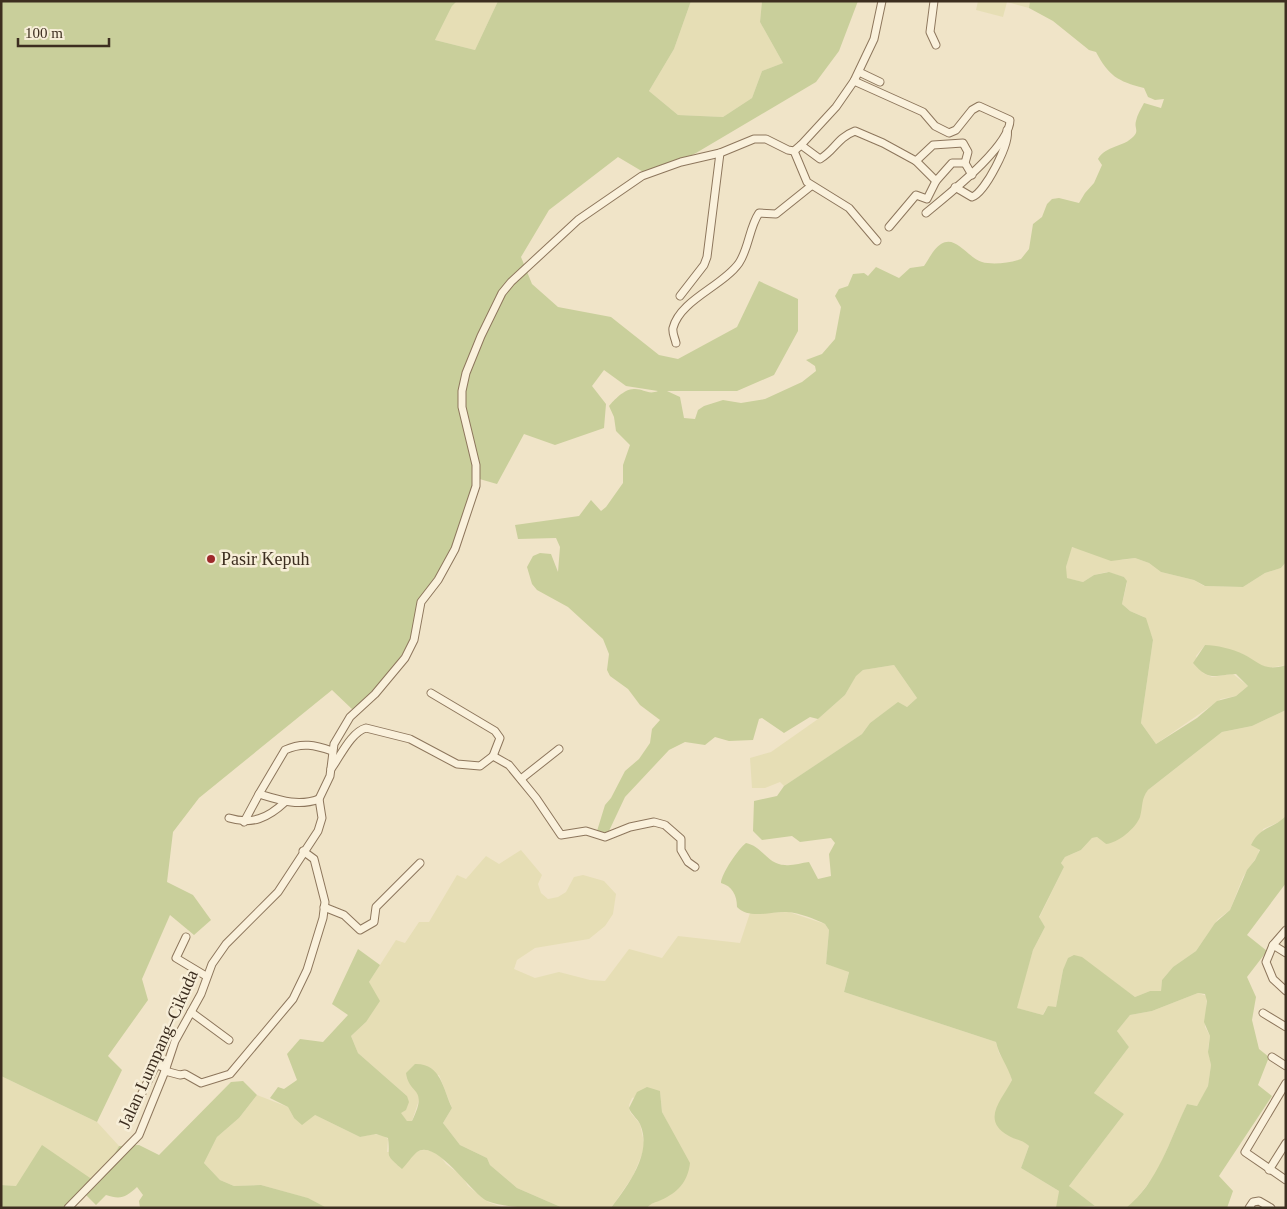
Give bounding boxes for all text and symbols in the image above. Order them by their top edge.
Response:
scale bar [18,15,109,47]
text: 100 m [25,25,63,41]
place label: Pasir Kepuh [221,549,310,569]
marker: Pasir Kepuh [205,553,217,565]
street label: Jalan Lumpang–Cikuda [114,967,202,1131]

